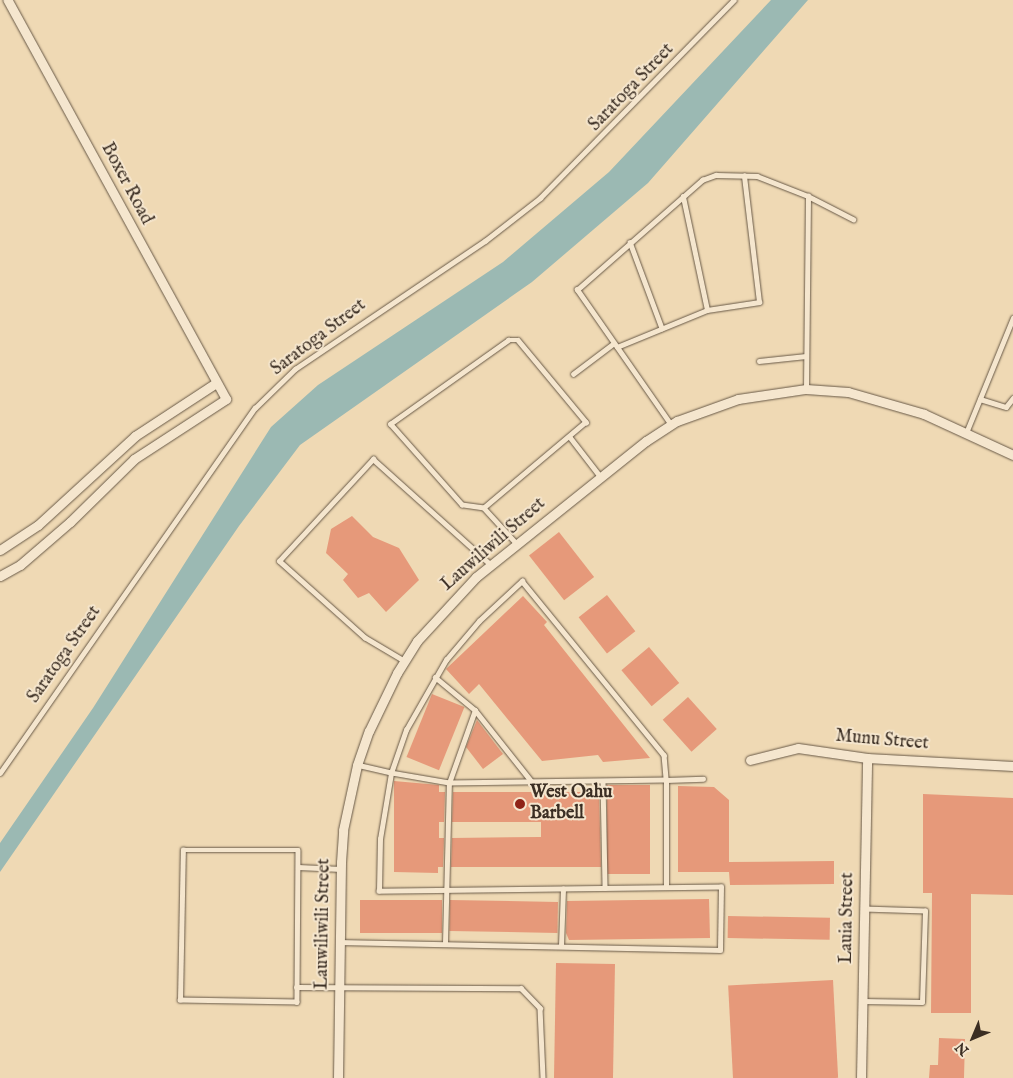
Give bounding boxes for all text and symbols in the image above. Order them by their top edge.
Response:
street label: Saratoga Street [585,40,679,136]
street label: Boxer Road [95,139,157,229]
street label: Saratoga Street [267,295,371,381]
street label: Lauwiliwili Street [437,494,551,596]
street label: Saratoga Street [24,602,106,708]
street label: Munu Street [834,726,930,756]
place label: West Oahu Barbell [530,783,612,826]
marker: West Oahu Barbell [514,798,526,810]
street label: Lauwiliwili Street [312,858,336,990]
street label: Lauia Street [836,872,860,964]
north arrow [948,1013,998,1063]
text: N [952,1038,973,1059]

